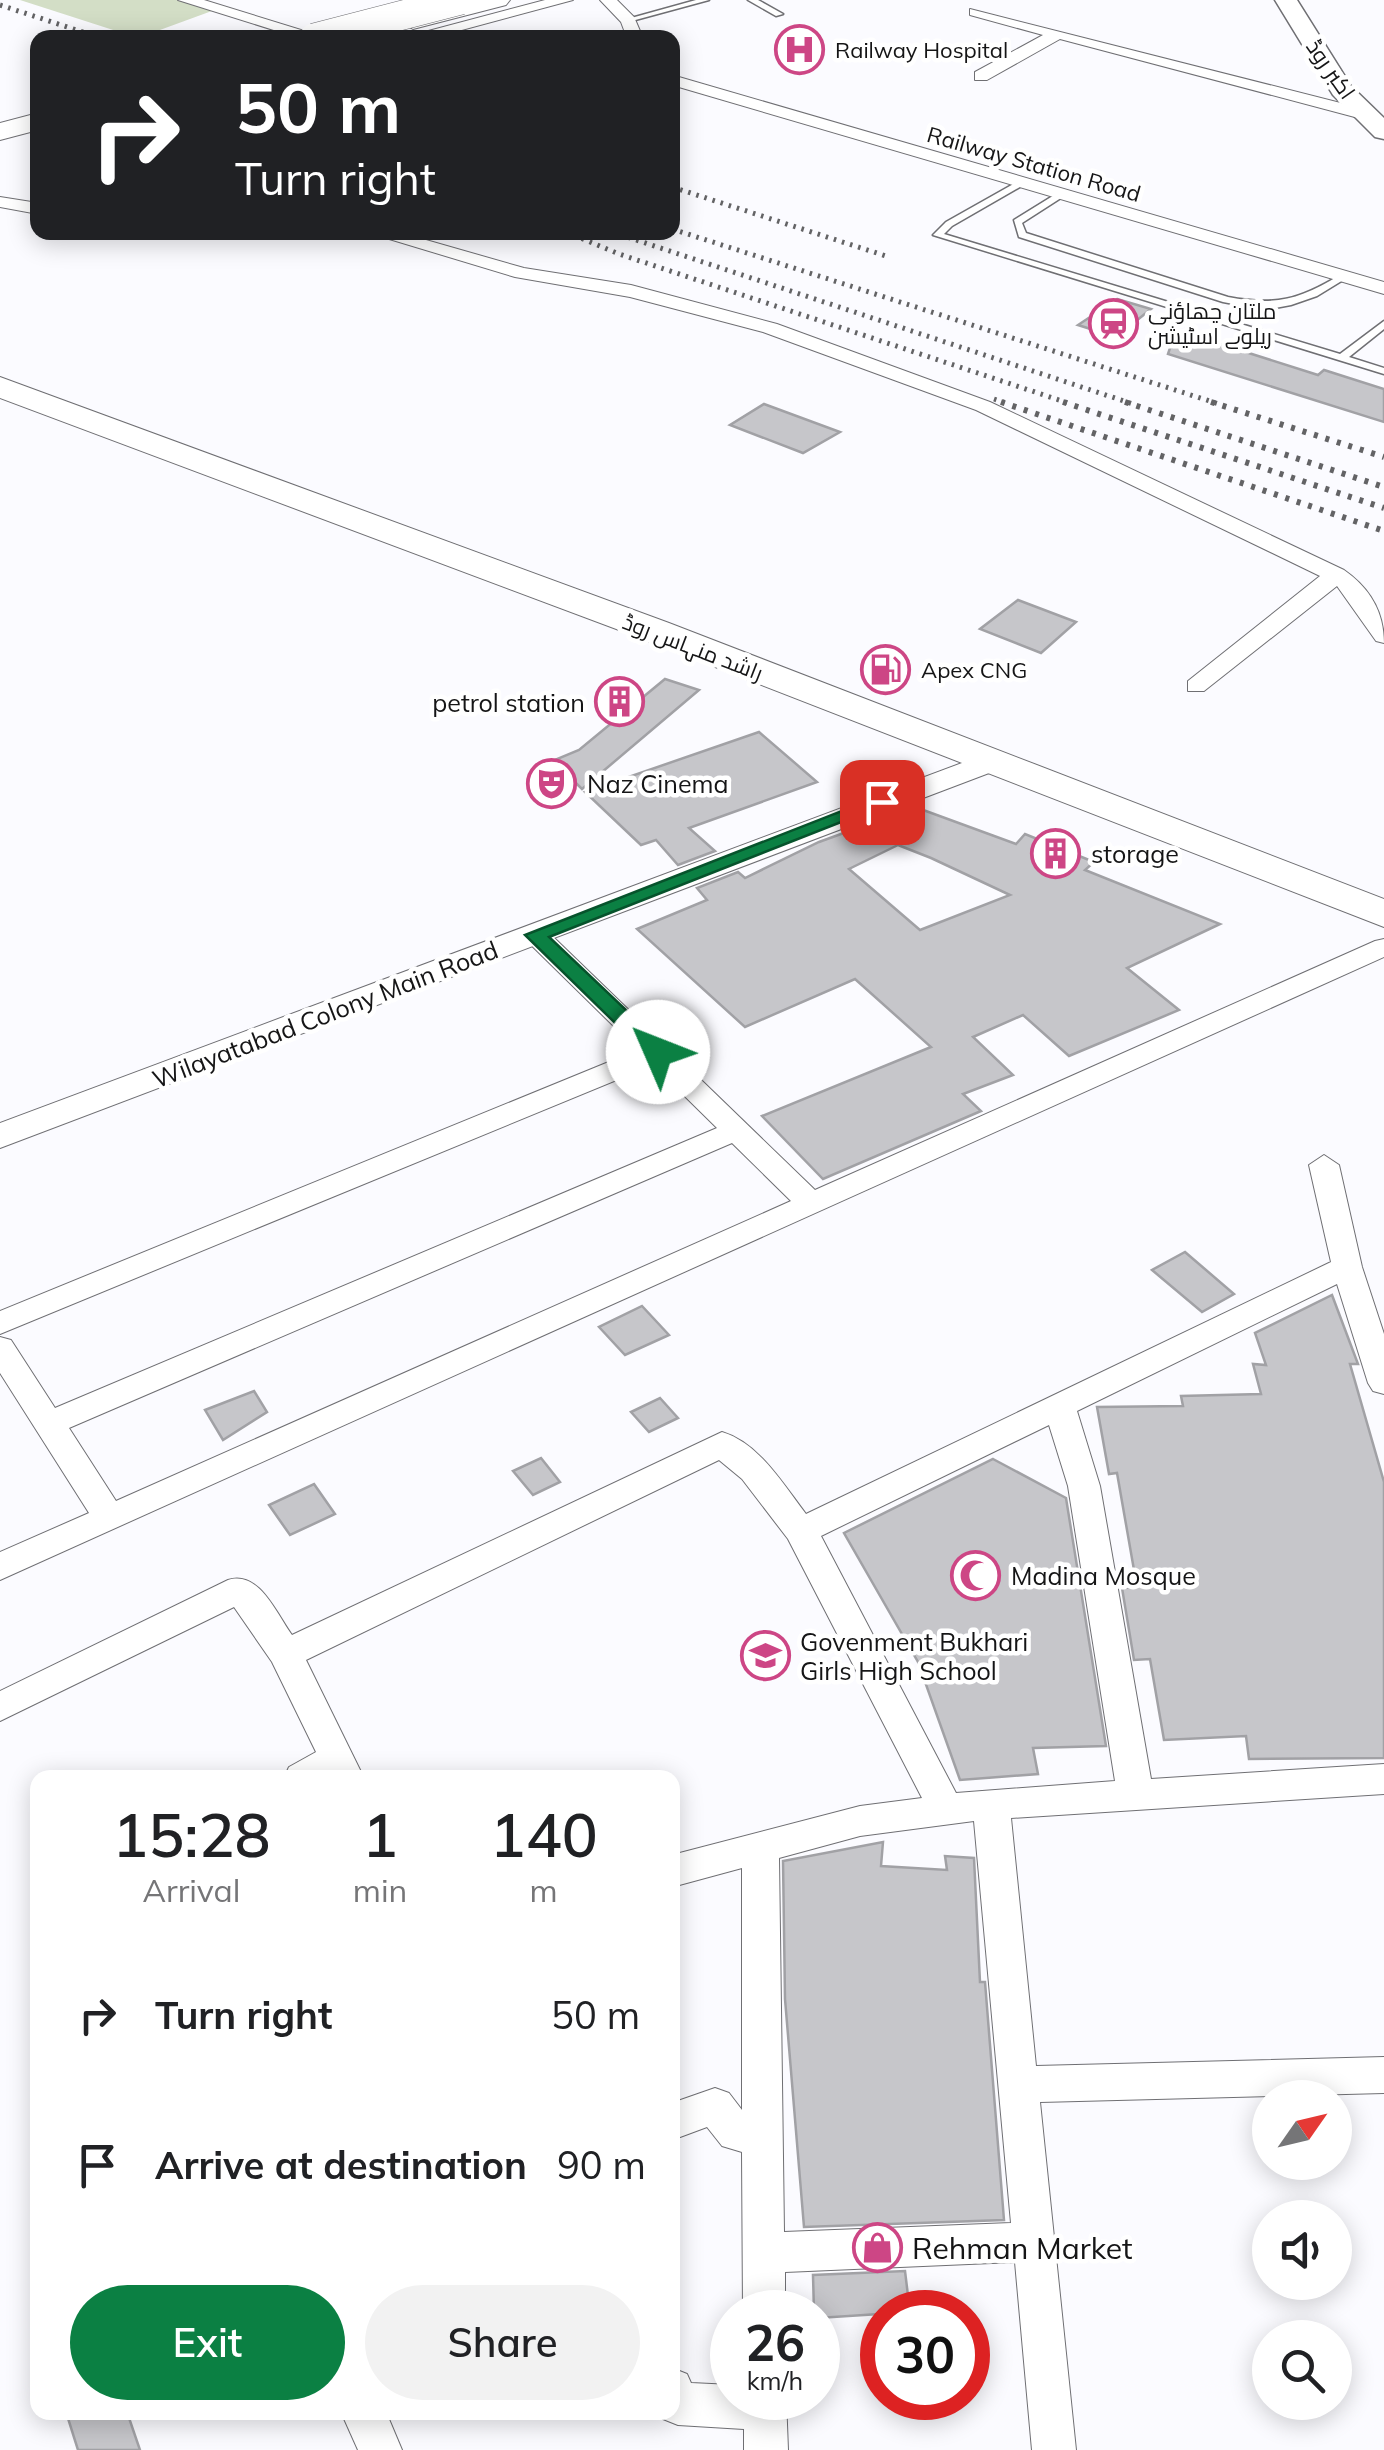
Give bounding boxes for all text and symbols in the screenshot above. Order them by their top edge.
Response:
hospital icon: Railway Hospital [774,24,826,76]
street label: اکبر روڈ [1300,34,1362,104]
place label: Railway Hospital [835,36,1008,64]
text: 50 m [235,63,401,151]
icon: right [70,70,200,200]
street label: Railway Station Road [924,120,1144,208]
text: Turn right [235,150,436,206]
place label: ملتان چھاؤنی ریلوے اسٹیشن [1148,297,1276,350]
station icon: ملتان چھاؤنی ریلوے اسٹیشن [1087,298,1139,350]
street label: راشد منہاس روڈ [619,607,767,688]
fuel station icon: Apex CNG [860,644,912,696]
place label: Apex CNG [921,656,1027,684]
building icon: petrol station [594,676,646,728]
place label: petrol station [432,687,585,718]
theatre icon: Naz Cinema [526,757,578,809]
pin [840,760,925,845]
place label: Naz Cinema [587,768,728,799]
icon: arrive [855,775,910,830]
building icon: storage [1030,827,1082,879]
place label: storage [1091,838,1179,869]
street label: Wilayatabad Colony Main Road [148,934,502,1094]
position arrow [606,1000,710,1104]
mosque icon: Madina Mosque [950,1549,1002,1601]
place label: Madina Mosque [1011,1560,1196,1591]
place label: Govenment Bukhari Girls High School [800,1626,1028,1686]
school or university icon: Govenment Bukhari Girls High School [739,1629,791,1681]
text: 15:28 [112,1797,271,1872]
text: 1 [362,1797,398,1872]
text: 140 [490,1797,598,1872]
text: Arrival [143,1870,240,1910]
text: min [353,1870,407,1910]
text: m [530,1870,558,1910]
icon: right [70,1988,125,2043]
text: Turn right [155,1991,332,2039]
text: 50 m [551,1991,640,2039]
north arrow [1252,2080,1352,2180]
map controls [1252,2080,1352,2420]
icon: arrive [70,2138,125,2193]
text: Arrive at destination [155,2141,527,2189]
text: 90 m [557,2141,646,2189]
button: sound [1252,2200,1352,2300]
shop icon: Rehman Market [851,2222,903,2274]
place label: Rehman Market [912,2229,1133,2267]
button: Exit [70,2285,345,2400]
button: Share [365,2285,640,2400]
speed limit sign: 30 [860,2290,990,2420]
text: 26 [745,2311,805,2374]
button: search [1252,2320,1352,2420]
text: km/h [747,2365,803,2396]

